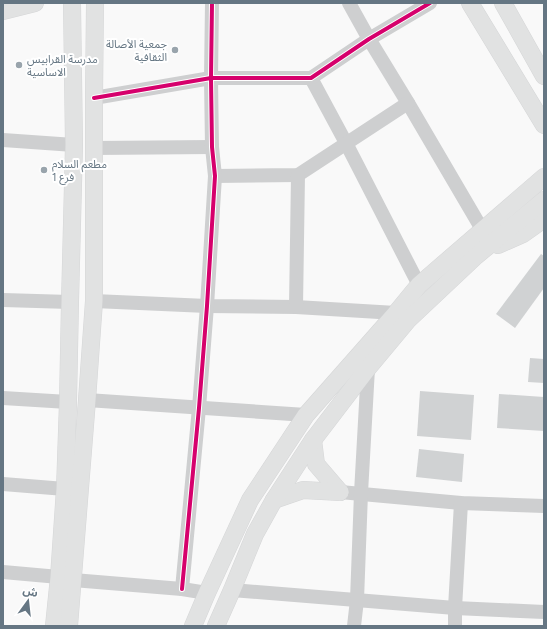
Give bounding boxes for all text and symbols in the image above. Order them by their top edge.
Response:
place label: جمعية الأصالة الثقافية [106,38,168,64]
marker: جمعية الأصالة الثقافية [170,45,180,55]
place label: مدرسة القرابيس الاساسية [27,53,98,79]
marker: مدرسة القرابيس الاساسية [14,60,24,70]
place label: مطعم السلام فرع 1 [52,158,107,185]
marker: مطعم السلام فرع 1 [39,165,49,175]
north arrow [8,581,48,621]
text: ش [21,584,39,600]

